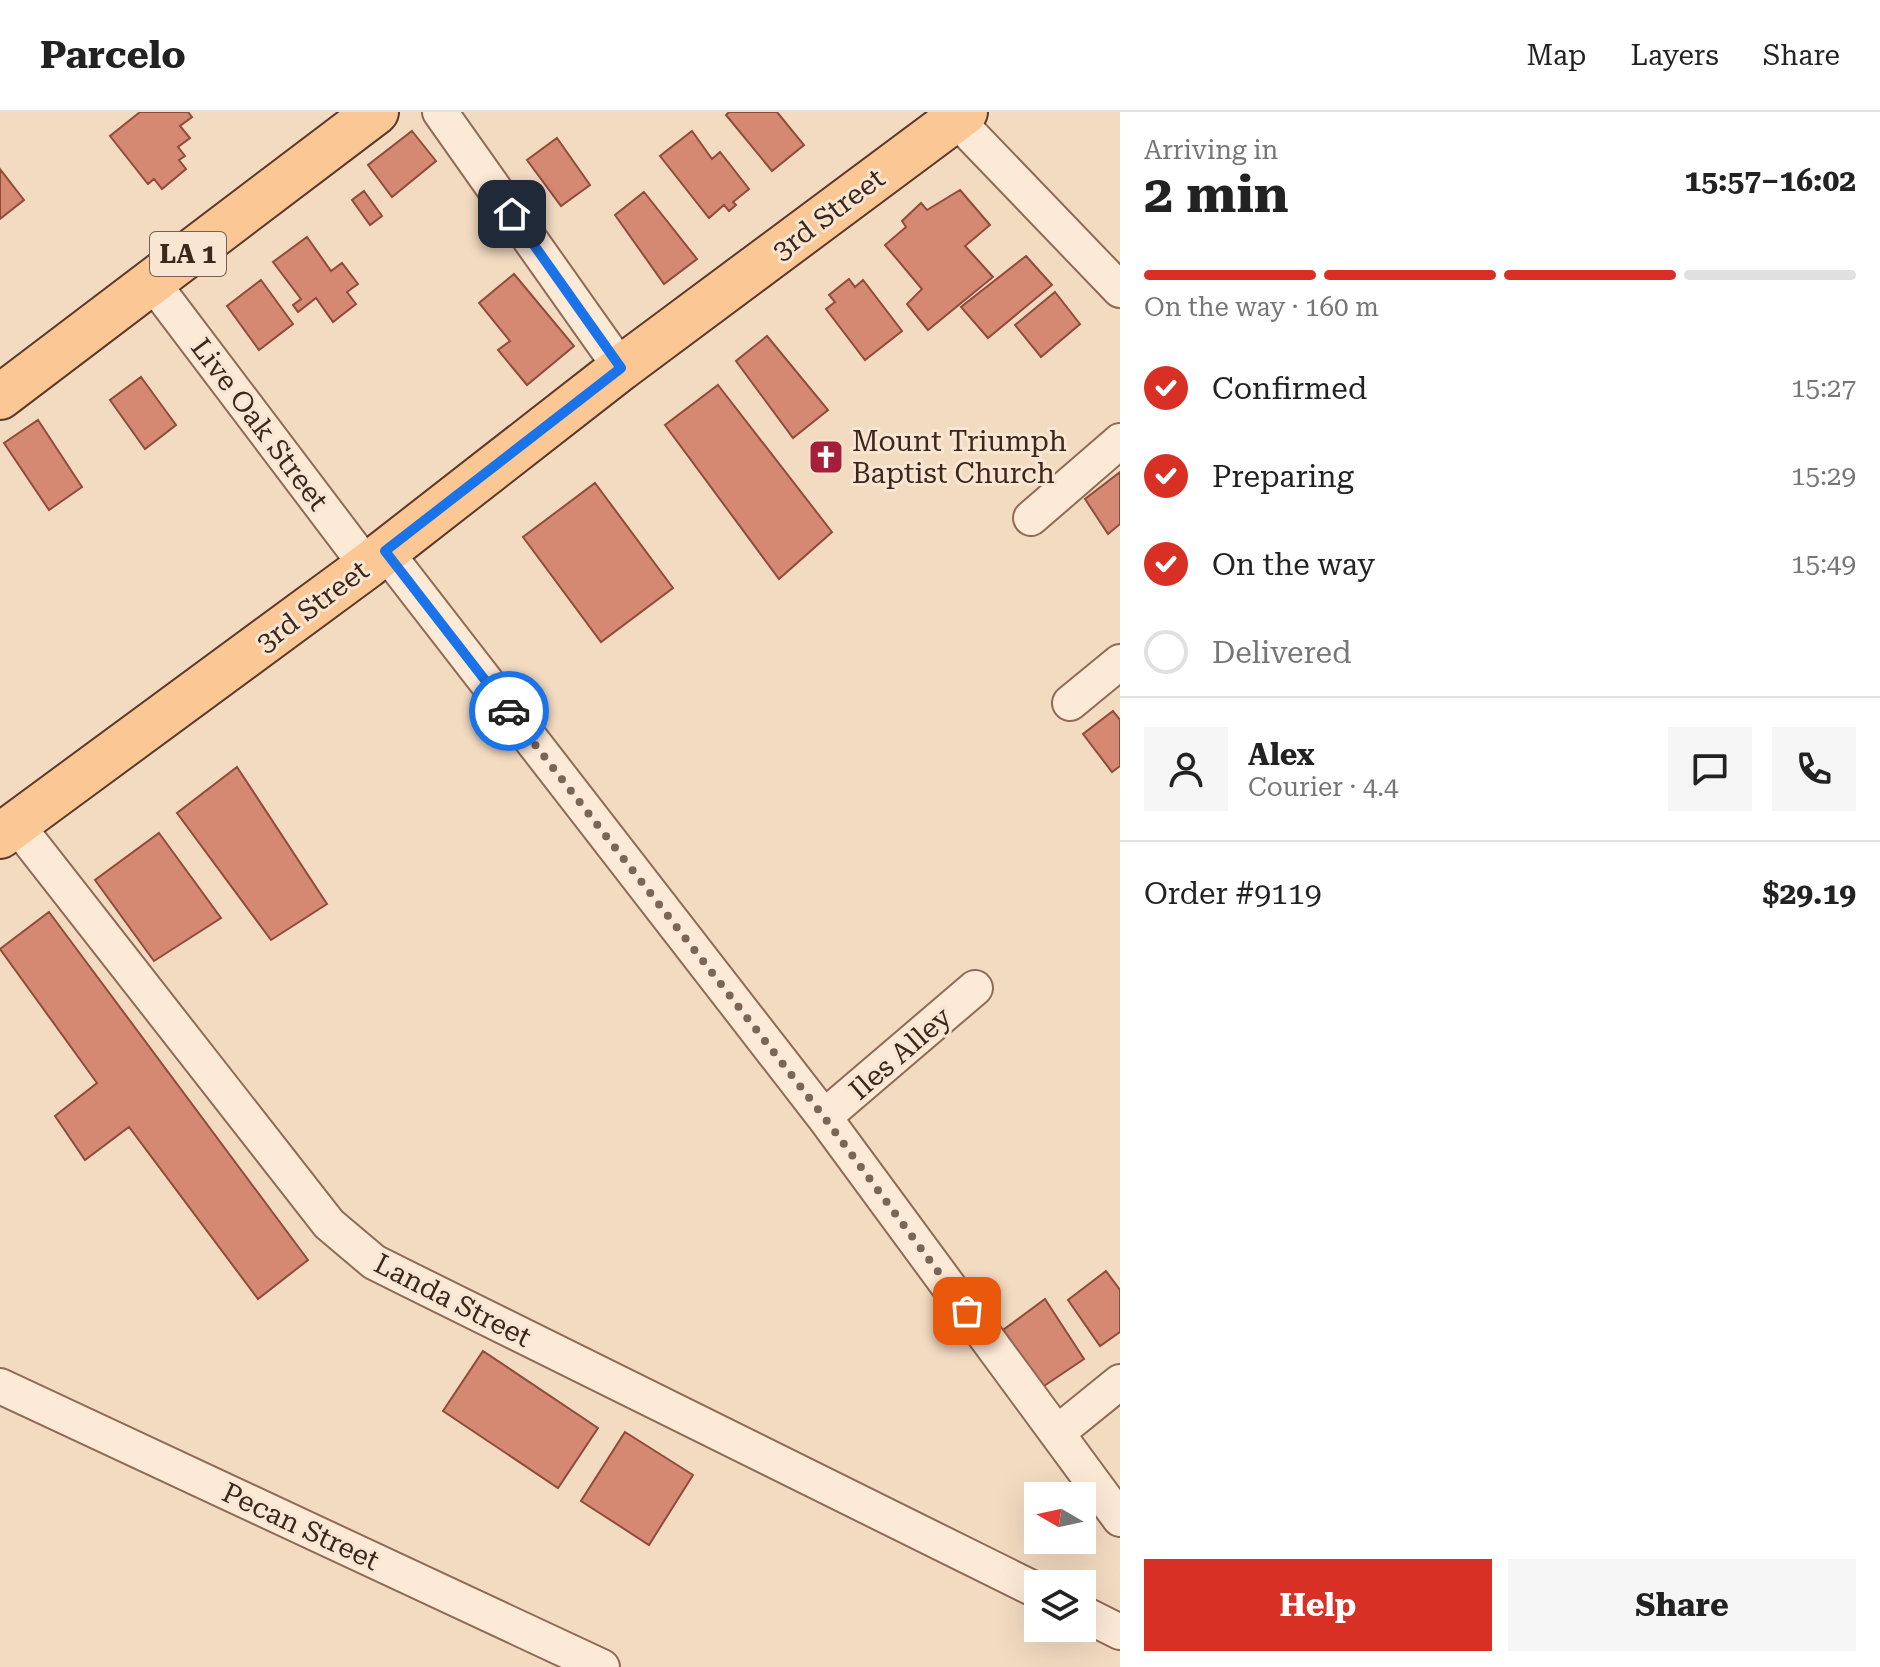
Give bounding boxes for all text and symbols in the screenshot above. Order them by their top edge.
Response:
text: Parcelo [40,33,186,77]
text: Map [1527,39,1586,72]
text: Layers [1630,39,1719,72]
text: Share [1763,39,1840,72]
text: Arriving in [1144,135,1278,165]
street label: 3rd Street [766,161,891,267]
text: 15:57–16:02 [1684,163,1856,198]
text: 2 min [1144,164,1289,225]
pin [478,180,546,248]
icon: home [490,192,534,236]
road number: LA 1 [150,232,226,276]
text: On the way · 160 m [1144,292,1379,322]
street label: Live Oak Street [184,332,335,517]
icon: check [1144,366,1188,410]
text: Confirmed [1212,371,1367,406]
text: 15:27 [1791,373,1856,403]
place label: Mount Triumph Baptist Church [852,425,1067,490]
church icon: Mount Triumph Baptist Church [807,438,845,476]
icon: check [1144,454,1188,498]
text: Preparing [1212,459,1354,494]
text: 15:29 [1791,461,1856,491]
icon: check [1144,542,1188,586]
text: On the way [1212,547,1375,582]
text: 15:49 [1791,549,1856,579]
street label: 3rd Street [250,553,375,659]
text: Delivered [1212,635,1351,670]
courier [469,671,549,751]
icon: car [487,689,531,733]
button: person [1144,727,1228,811]
button: chat [1668,727,1752,811]
button: phone [1772,727,1856,811]
text: Alex [1248,737,1315,772]
text: Courier · 4.4 [1248,772,1398,802]
text: Order #9119 [1144,876,1322,911]
text: $29.19 [1763,876,1856,911]
street label: Iles Alley [843,1000,958,1106]
street label: Landa Street [369,1247,537,1354]
pin [933,1277,1001,1345]
icon: bag [945,1289,989,1333]
street label: Pecan Street [217,1476,384,1577]
north arrow [1024,1482,1096,1554]
map controls [1024,1482,1096,1642]
button: Help [1144,1559,1492,1651]
button: Share [1508,1559,1856,1651]
button: layers [1024,1570,1096,1642]

